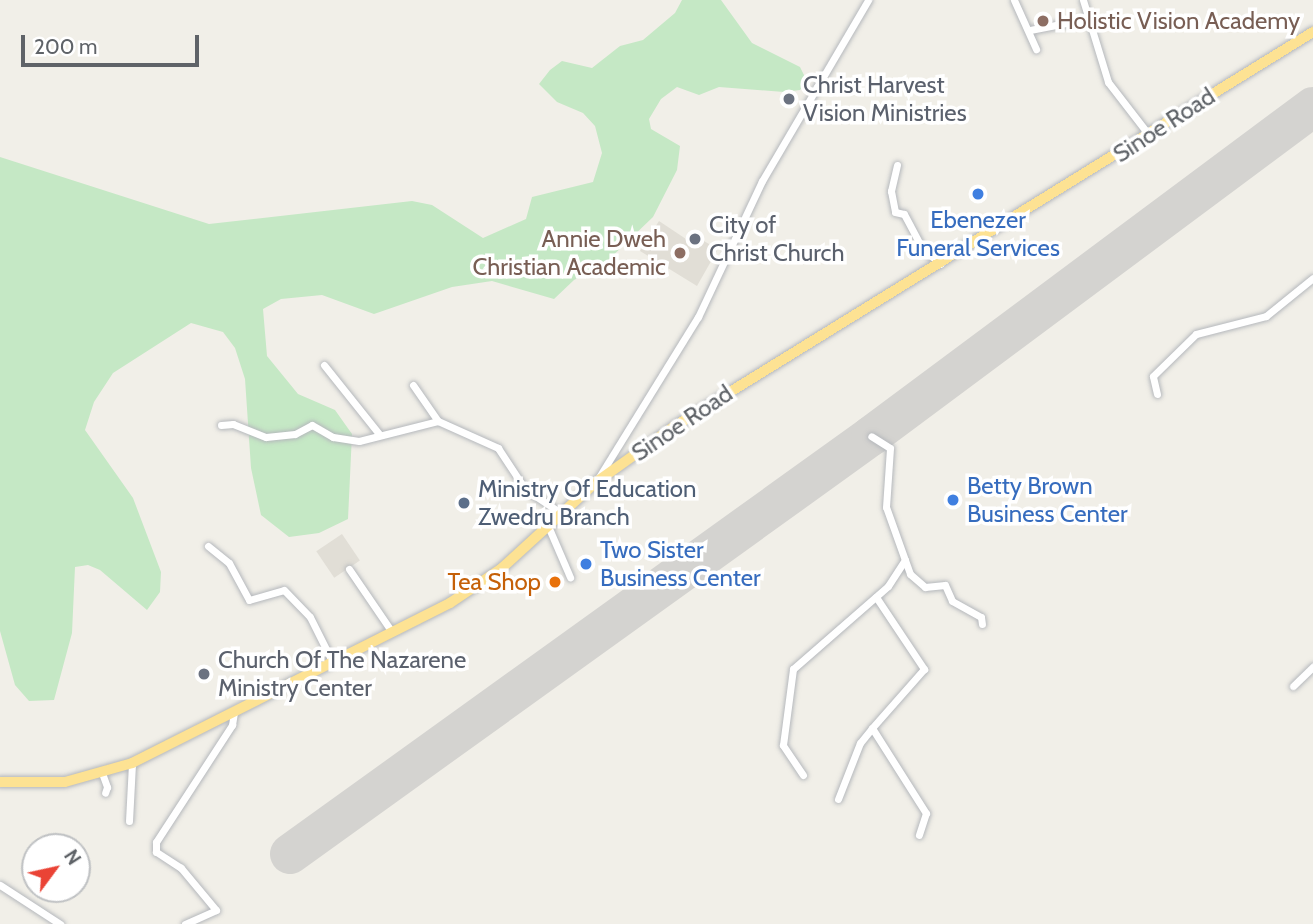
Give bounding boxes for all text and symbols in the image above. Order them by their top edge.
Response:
place label: Holistic Vision Academy [1057,7,1300,35]
marker: Holistic Vision Academy [1035,13,1051,29]
scale bar [24,21,203,65]
text: 200 m [34,34,97,59]
place label: Christ Harvest Vision Ministries [803,71,967,127]
street label: Sinoe Road [1108,82,1220,168]
marker: Christ Harvest Vision Ministries [781,91,797,107]
marker: Ebenezer Funeral Services [970,186,986,202]
place label: Ebenezer Funeral Services [896,206,1060,262]
place label: City of Christ Church [709,211,844,267]
place label: Annie Dweh Christian Academic [473,225,666,281]
marker: City of Christ Church [687,231,703,247]
marker: Annie Dweh Christian Academic [672,245,688,261]
street label: Sinoe Road [626,379,738,467]
place label: Betty Brown Business Center [967,472,1128,528]
place label: Ministry Of Education Zwedru Branch [478,475,696,531]
marker: Betty Brown Business Center [945,492,961,508]
marker: Ministry Of Education Zwedru Branch [456,495,472,511]
place label: Two Sister Business Center [600,536,761,592]
marker: Two Sister Business Center [578,556,594,572]
place label: Tea Shop [447,568,541,596]
marker: Tea Shop [547,574,563,590]
place label: Church Of The Nazarene Ministry Center [218,646,466,702]
marker: Church Of The Nazarene Ministry Center [196,666,212,682]
north arrow [21,833,91,903]
text: N [59,845,86,869]

